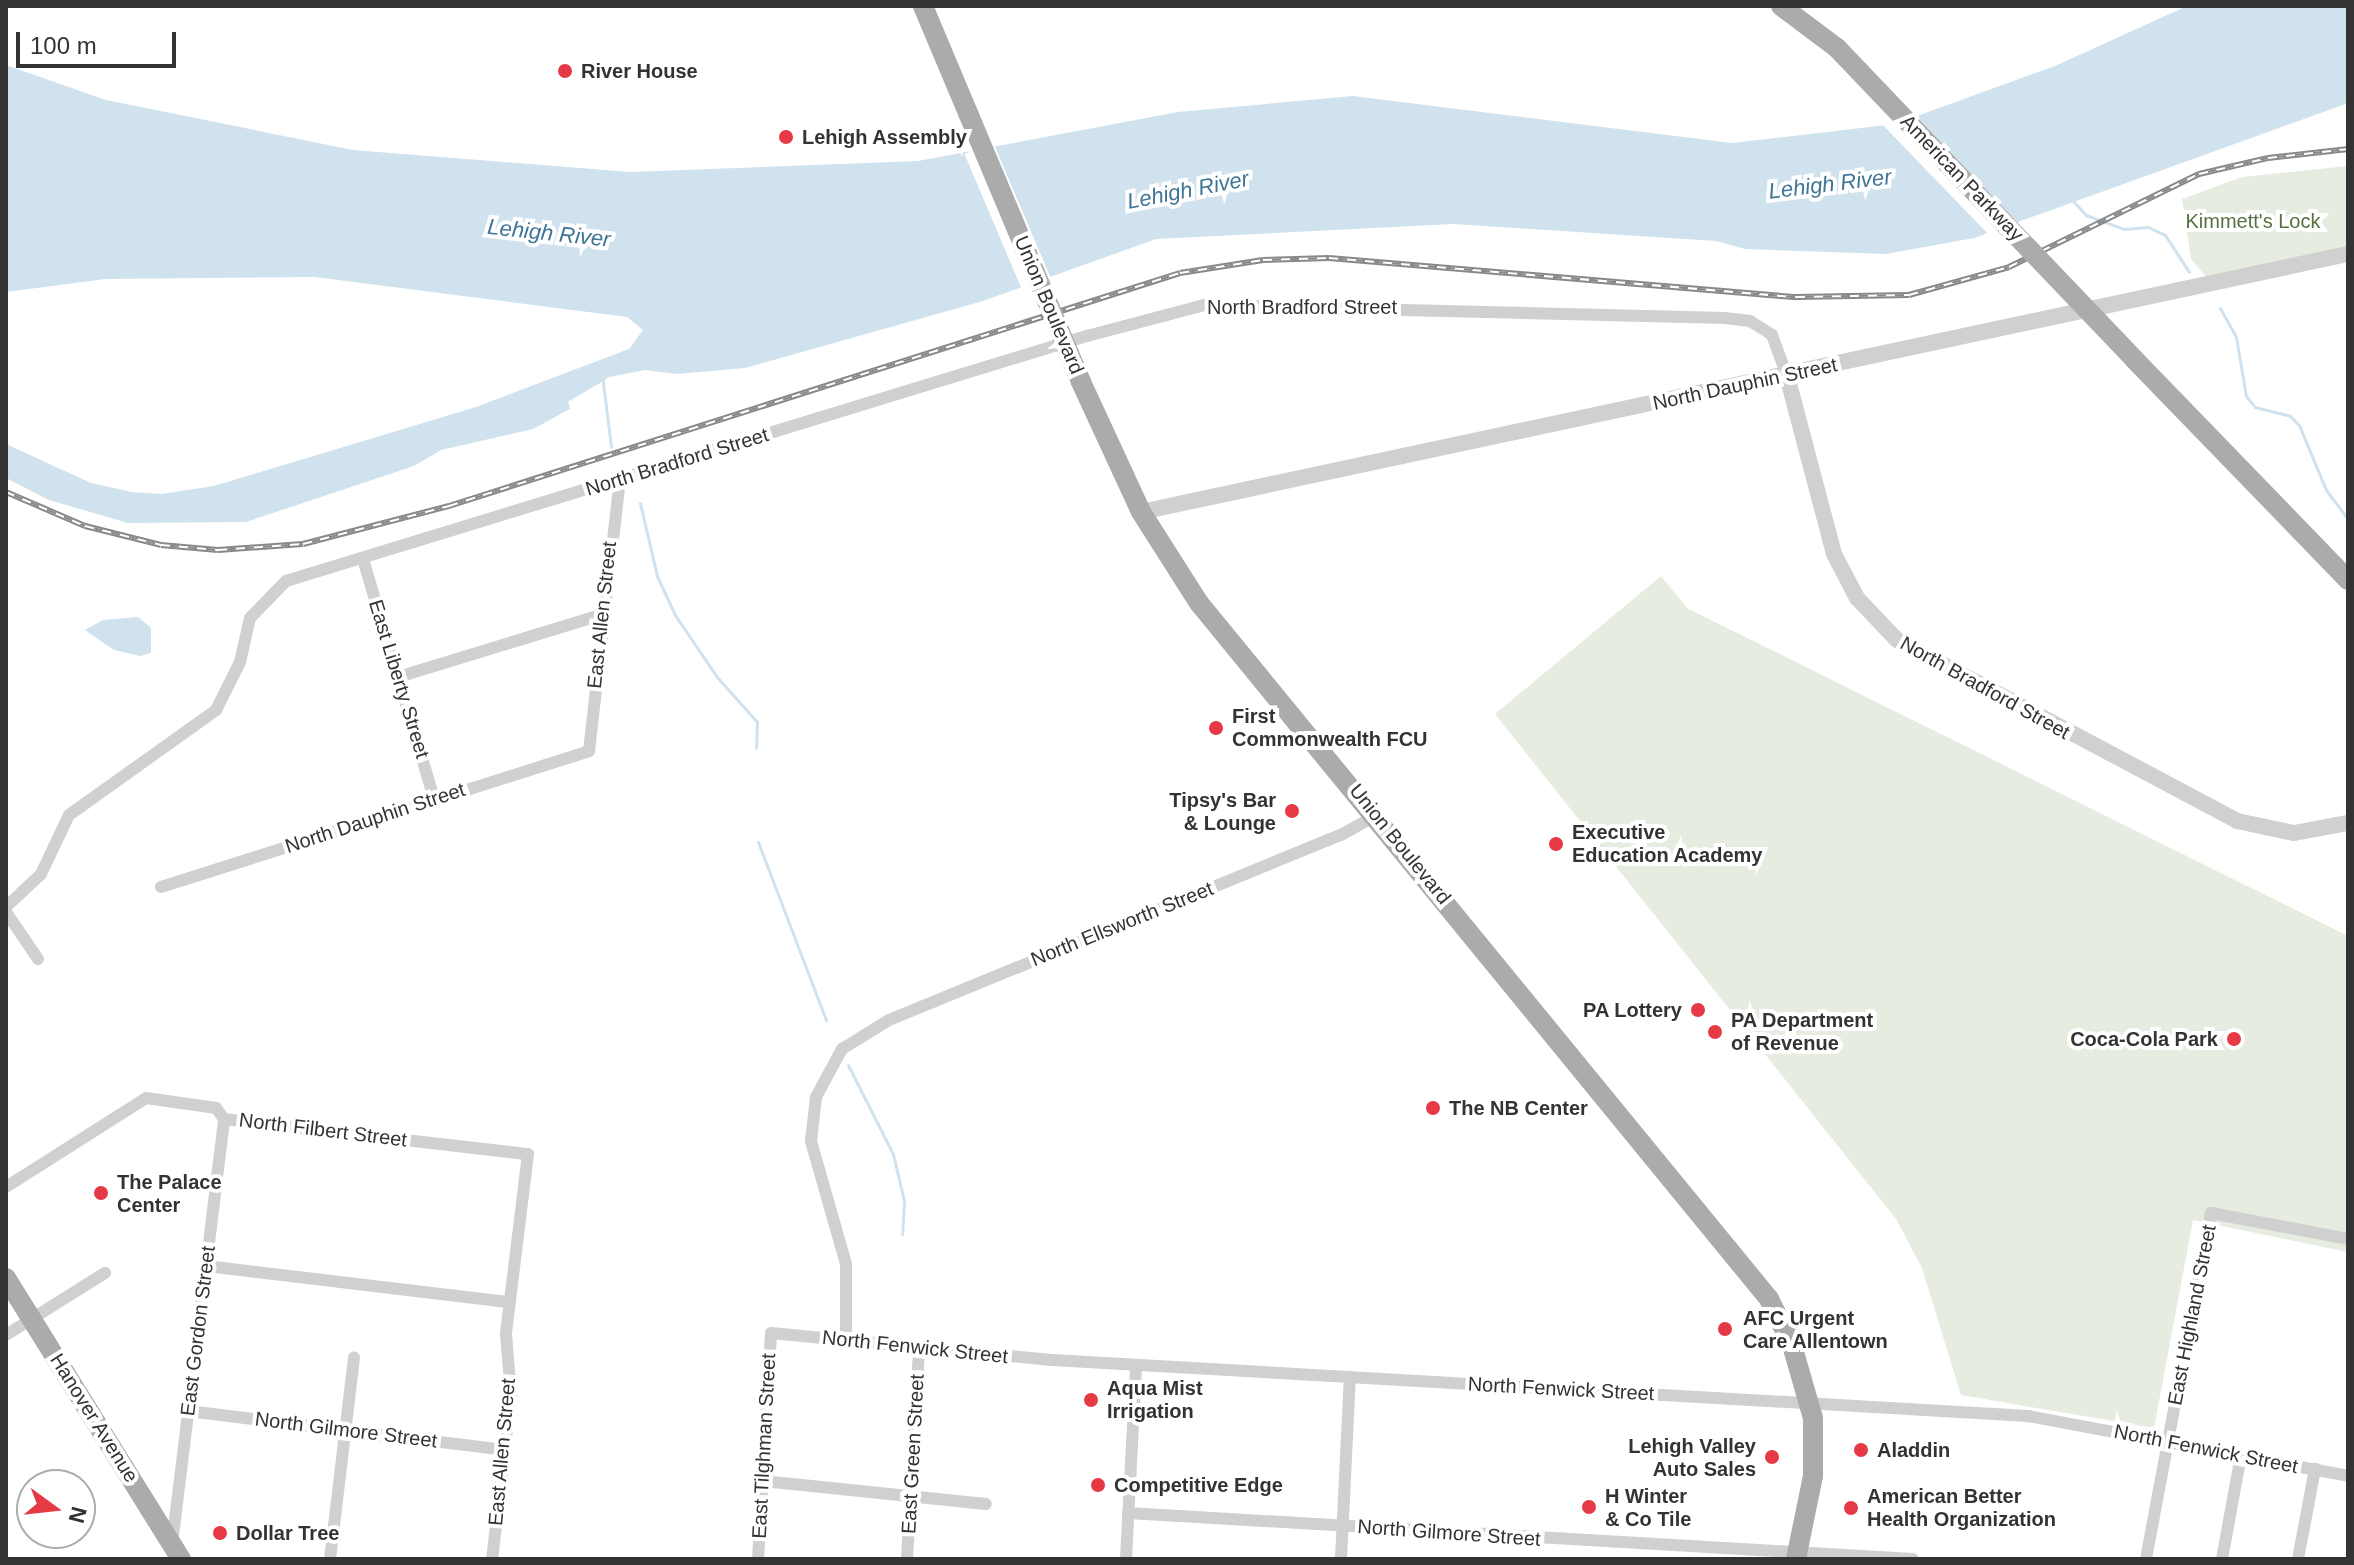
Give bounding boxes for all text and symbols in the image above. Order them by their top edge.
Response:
scale bar [20,16,180,66]
text: 100 m [30,32,97,59]
place label: River House [581,59,698,83]
marker: River House [556,62,574,80]
street label: American Parkway [1895,110,2029,246]
place label: Lehigh Assembly [802,125,968,149]
marker: Lehigh Assembly [777,128,795,146]
water label: Lehigh River [1767,163,1893,205]
water label: Lehigh River [1125,165,1251,215]
park label: Kimmett's Lock [2186,209,2320,233]
water label: Lehigh River [486,213,612,253]
street label: Union Boulevard [1009,232,1089,378]
street label: North Bradford Street [1207,295,1397,319]
street label: North Dauphin Street [1651,353,1839,415]
street label: North Bradford Street [583,423,771,501]
street label: East Allen Street [582,540,622,690]
street label: East Liberty Street [363,597,435,761]
street label: North Bradford Street [1896,631,2074,745]
place label: First Commonwealth FCU [1232,704,1428,751]
marker: First Commonwealth FCU [1207,719,1225,737]
street label: North Dauphin Street [282,778,468,858]
street label: Union Boulevard [1344,779,1456,909]
place label: Tipsy's Bar & Lounge [1169,788,1276,835]
marker: Tipsy's Bar & Lounge [1283,802,1301,820]
place label: Executive Education Academy [1572,820,1763,867]
marker: Executive Education Academy [1547,835,1565,853]
street label: North Ellsworth Street [1027,876,1217,972]
place label: PA Lottery [1582,998,1682,1022]
marker: PA Lottery [1689,1001,1707,1019]
place label: PA Department of Revenue [1731,1008,1874,1055]
marker: PA Department of Revenue [1706,1023,1724,1041]
place label: Coca-Cola Park [2070,1027,2218,1051]
marker: Coca-Cola Park [2225,1030,2243,1048]
place label: The NB Center [1449,1096,1588,1120]
marker: The NB Center [1424,1099,1442,1117]
street label: North Filbert Street [238,1108,408,1152]
place label: The Palace Center [117,1170,222,1217]
marker: The Palace Center [92,1184,110,1202]
street label: East Highland Street [2163,1223,2221,1407]
street label: East Gordon Street [176,1245,220,1417]
place label: AFC Urgent Care Allentown [1743,1306,1889,1353]
marker: AFC Urgent Care Allentown [1714,1318,1736,1340]
street label: North Fenwick Street [821,1325,1009,1369]
street label: Hanover Avenue [44,1349,144,1487]
street label: East Tilghman Street [747,1352,781,1540]
street label: North Fenwick Street [1467,1372,1655,1406]
street label: East Green Street [897,1373,929,1535]
place label: Aqua Mist Irrigation [1107,1376,1203,1423]
street label: East Allen Street [484,1377,520,1527]
marker: Aqua Mist Irrigation [1082,1391,1100,1409]
street label: North Gilmore Street [254,1407,438,1453]
street label: North Fenwick Street [2112,1419,2300,1479]
place label: Lehigh Valley Auto Sales [1628,1434,1756,1481]
place label: Aladdin [1877,1438,1950,1462]
marker: Aladdin [1852,1441,1870,1459]
marker: Lehigh Valley Auto Sales [1763,1448,1781,1466]
north arrow [16,1469,96,1549]
place label: Competitive Edge [1114,1473,1283,1497]
marker: Competitive Edge [1089,1476,1107,1494]
place label: H Winter & Co Tile [1605,1484,1691,1531]
place label: American Better Health Organization [1867,1484,2056,1531]
marker: H Winter & Co Tile [1580,1498,1598,1516]
marker: American Better Health Organization [1842,1499,1860,1517]
text: N [64,1504,92,1526]
street label: North Gilmore Street [1357,1515,1541,1551]
place label: Dollar Tree [236,1521,339,1545]
marker: Dollar Tree [211,1524,229,1542]

